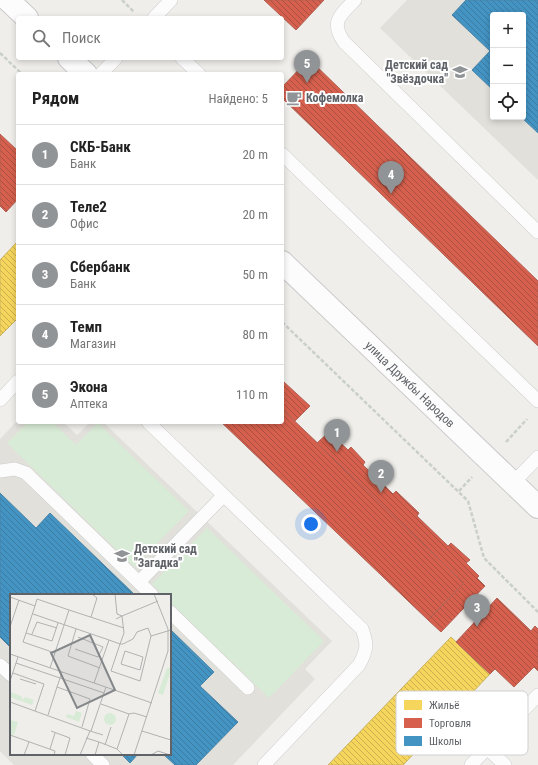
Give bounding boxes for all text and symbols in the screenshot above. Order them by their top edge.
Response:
map controls [490,12,526,120]
button: + [490,12,526,48]
search box [16,16,284,60]
icon: search [30,27,52,49]
text: Поиск [62,29,101,47]
button: − [490,48,526,84]
pin: 5 [294,50,320,83]
place label: Детский сад "Звёздочка" [385,58,448,86]
school or university icon: Детский сад "Звёздочка" [451,63,469,81]
button: locate [490,84,526,120]
text: Рядом [32,88,79,108]
cafe icon: Кофемолка [285,89,303,107]
text: Найдено: 5 [208,91,268,106]
place label: Кофемолка [306,91,364,105]
text: СКБ-Банк [70,138,131,156]
text: 1 [42,147,48,162]
text: 20 m [242,147,268,162]
text: Банк [70,156,96,171]
pin: 4 [378,161,404,194]
text: Теле2 [70,198,107,216]
text: 2 [42,207,48,222]
text: 20 m [242,207,268,222]
text: Офис [70,216,99,231]
text: Сбербанк [70,258,130,276]
text: 3 [42,267,48,282]
text: 50 m [242,267,268,282]
text: Банк [70,276,96,291]
text: Темп [70,318,102,336]
text: 4 [42,327,48,342]
text: 80 m [242,327,268,342]
text: Магазин [70,336,116,351]
street label: улица Дружбы Народов [362,338,458,430]
text: Экона [70,378,108,396]
text: 5 [42,387,48,402]
text: 110 m [236,387,268,402]
text: Аптека [70,396,108,411]
pin: 1 [324,419,350,452]
pin: 2 [368,460,394,493]
your location [301,514,321,534]
place label: Детский сад "Загадка" [134,542,197,570]
school or university icon: Детский сад "Загадка" [113,547,131,565]
inset map [10,594,171,755]
pin: 3 [464,594,490,627]
legend [396,691,528,755]
text: Жильё [429,699,459,712]
text: Торговля [429,717,471,730]
text: Школы [429,735,462,748]

